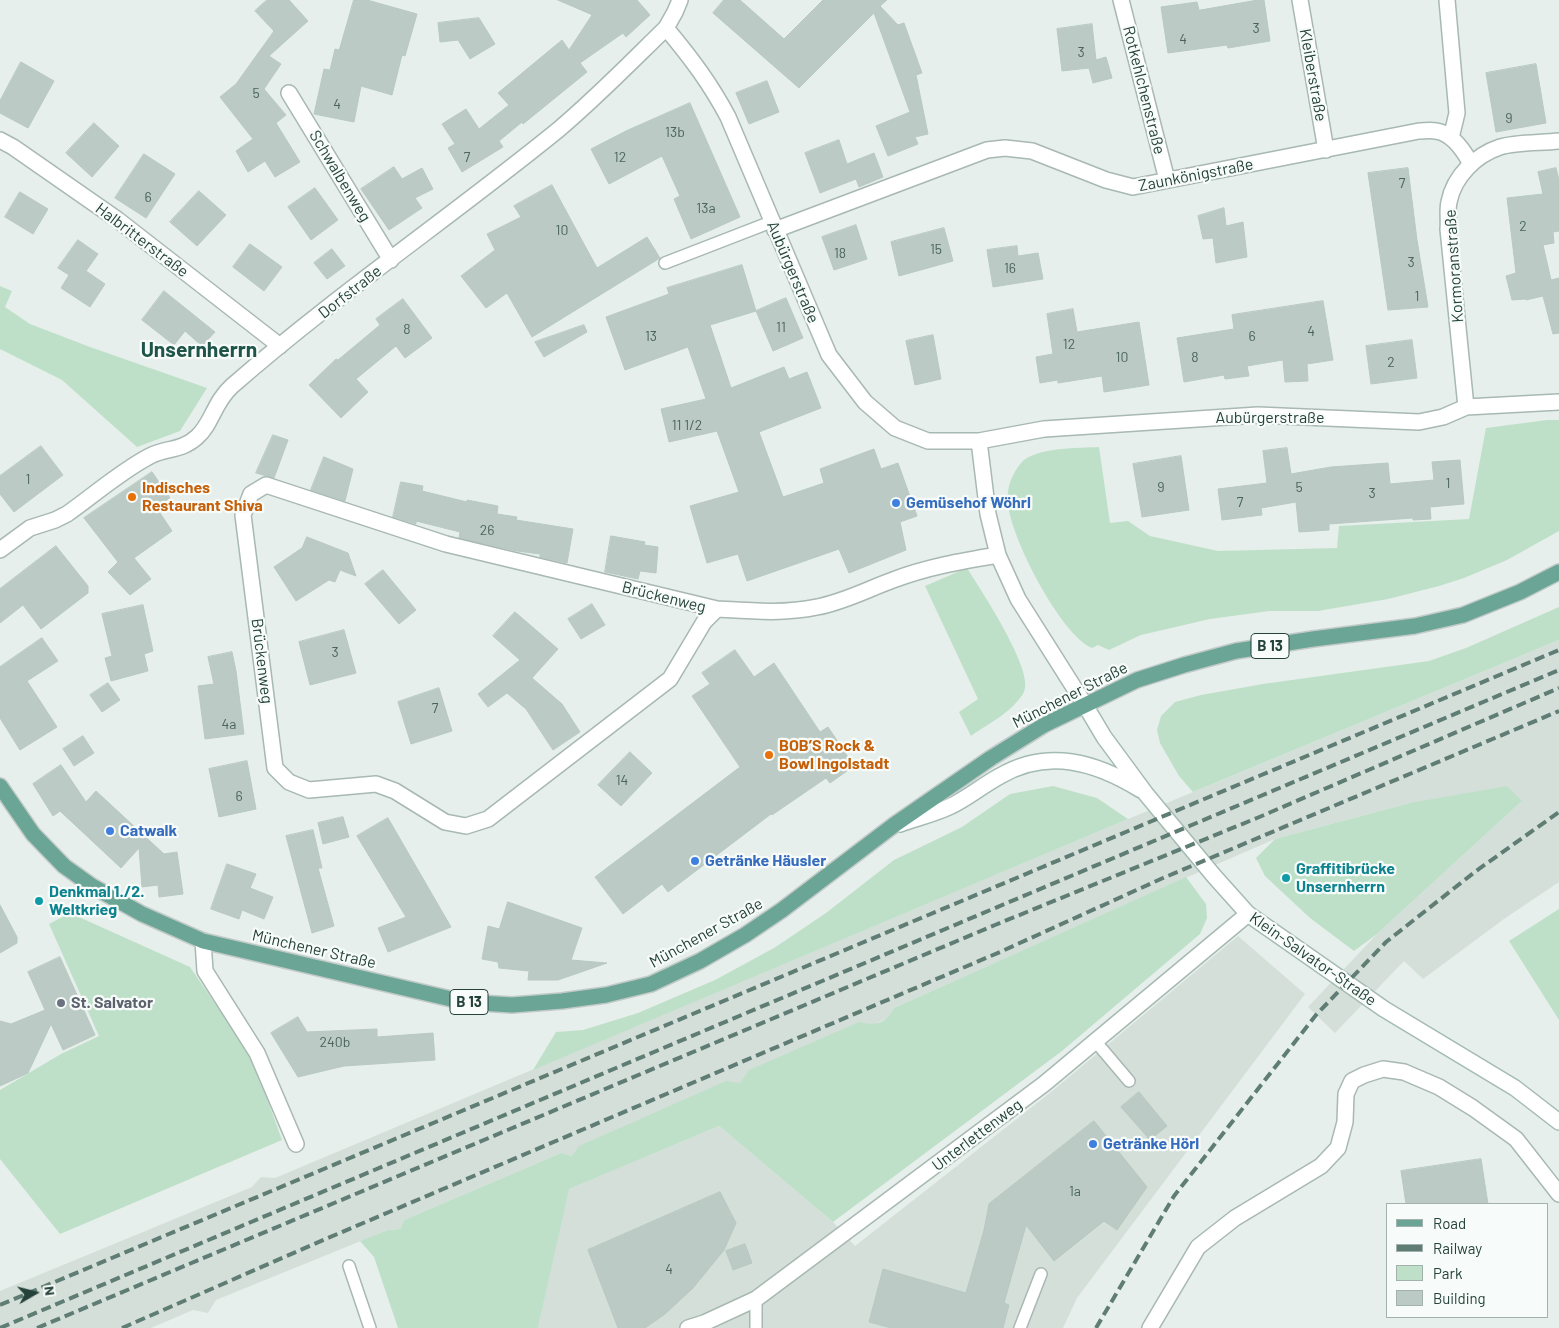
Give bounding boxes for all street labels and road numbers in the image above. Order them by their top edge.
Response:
street label: Rotkehlchenstraße [1119,24,1169,156]
street label: Kleiberstraße [1295,27,1331,123]
street label: Schwalbenweg [305,127,375,225]
street label: Zaunkönigstraße [1137,154,1255,196]
street label: Halbritterstraße [92,199,192,281]
street label: Kormoranstraße [1440,209,1468,323]
street label: Aubürgerstraße [763,218,823,326]
street label: Dorfstraße [315,261,385,323]
street label: Aubürgerstraße [1215,408,1325,428]
street label: Brückenweg [620,577,708,617]
street label: Brückenweg [247,617,277,705]
road number: B 13 [1251,634,1289,658]
street label: Münchener Straße [1009,658,1131,732]
street label: Münchener Straße [646,894,766,972]
street label: Klein-Salvator-Straße [1246,908,1380,1010]
street label: Münchener Straße [250,925,378,973]
road number: B 13 [450,990,488,1014]
street label: Unterlettenweg [928,1095,1026,1175]

